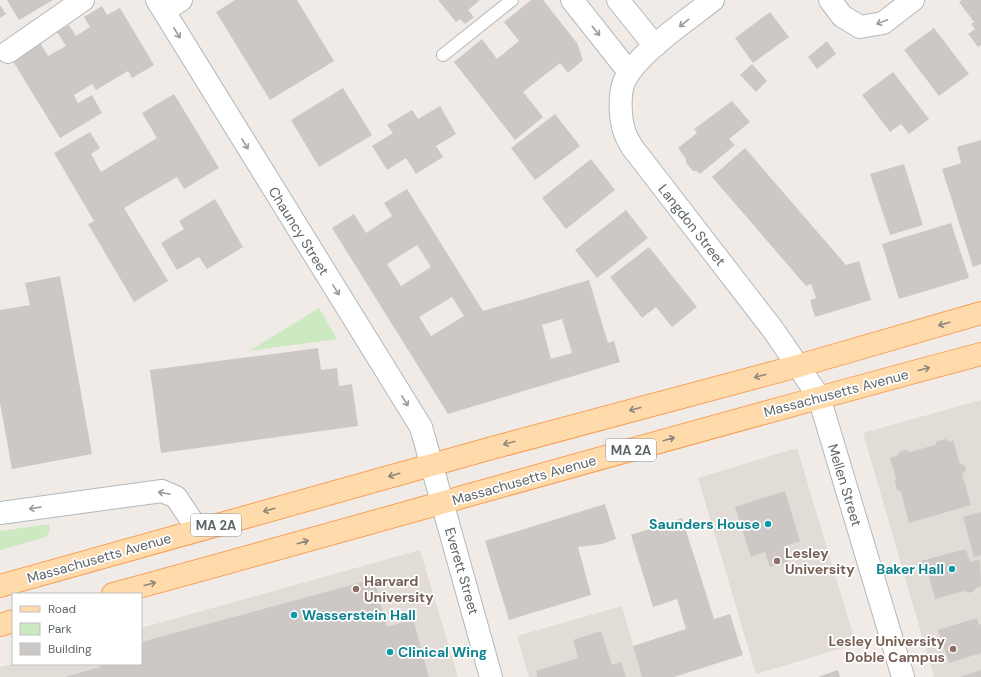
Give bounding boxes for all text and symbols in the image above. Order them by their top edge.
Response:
one-way arrow [679,19,690,27]
one-way arrow [876,19,888,27]
one-way arrow [592,25,600,36]
one-way arrow [174,27,182,39]
one-way arrow [242,138,250,150]
street label: Langdon Street [654,180,730,270]
street label: Chauncy Street [265,183,333,279]
one-way arrow [331,285,340,296]
one-way arrow [937,321,950,328]
street label: Massachusetts Avenue [762,365,910,421]
one-way arrow [917,365,930,372]
one-way arrow [754,373,767,380]
one-way arrow [401,395,409,407]
one-way arrow [629,406,642,413]
one-way arrow [662,435,675,442]
road number: MA 2A [606,439,656,461]
one-way arrow [503,440,516,447]
street label: Mellen Street [824,442,866,528]
street label: Massachusetts Avenue [450,451,598,509]
one-way arrow [388,472,401,480]
one-way arrow [157,489,170,497]
one-way arrow [29,504,42,512]
one-way arrow [263,507,276,514]
road number: MA 2A [191,514,241,536]
place label: Saunders House [649,515,760,533]
marker: Saunders House [763,519,773,529]
street label: Everett Street [441,525,483,617]
street label: Massachusetts Avenue [25,529,173,587]
one-way arrow [296,538,309,545]
place label: Lesley University [785,544,855,578]
marker: Lesley University [772,556,782,566]
place label: Baker Hall [876,560,944,578]
marker: Baker Hall [947,564,957,574]
place label: Harvard University [364,572,434,606]
one-way arrow [144,580,157,587]
marker: Harvard University [351,584,361,594]
legend [12,593,142,665]
text: Road [48,601,76,617]
place label: Wasserstein Hall [302,606,416,624]
marker: Wasserstein Hall [289,610,299,620]
text: Park [48,621,72,637]
place label: Lesley University Doble Campus [828,632,946,666]
text: Building [48,641,92,657]
place label: Clinical Wing [398,643,487,661]
marker: Lesley University Doble Campus [948,644,958,654]
marker: Clinical Wing [385,647,395,657]

